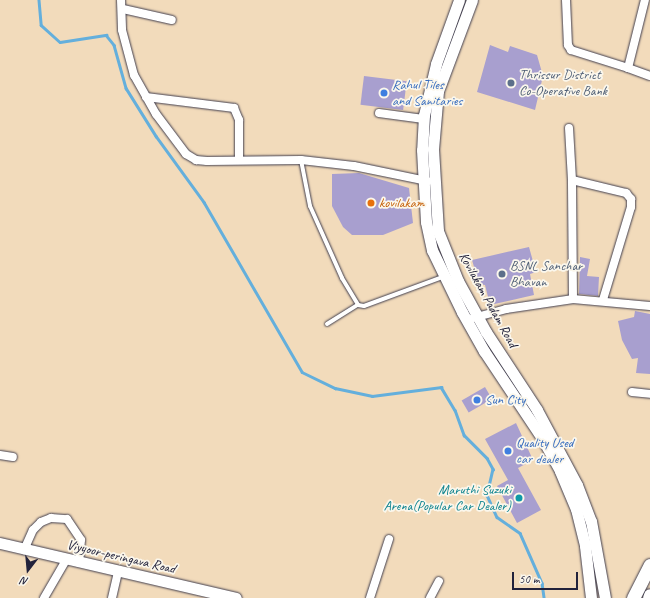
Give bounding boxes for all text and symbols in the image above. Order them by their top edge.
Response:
place label: Thrissur District Co-Operative Bank [519,67,607,100]
place label: Rahul Tiles and Sanitaries [392,77,462,110]
marker: Thrissur District Co-Operative Bank [506,78,516,88]
marker: Rahul Tiles and Sanitaries [379,88,389,98]
place label: kovilakam [379,195,424,211]
marker: kovilakam [366,198,376,208]
street label: Kovilakam Padam Road [455,249,521,351]
place label: BSNL Sanchar Bhavan [510,258,582,290]
marker: BSNL Sanchar Bhavan [497,269,507,279]
place label: Sun City [485,392,525,408]
marker: Sun City [472,395,482,405]
place label: Quality Used car dealer [516,435,573,468]
marker: Quality Used car dealer [503,446,513,456]
place label: Maruthi Suzuki Arena(Popular Car Dealer) [384,482,511,514]
marker: Maruthi Suzuki Arena(Popular Car Dealer) [514,493,524,503]
street label: Viyyoor-peringava Road [65,536,177,578]
north arrow [8,550,48,590]
scale bar [514,564,580,590]
text: 50 m [519,571,539,587]
text: N [19,574,30,589]

